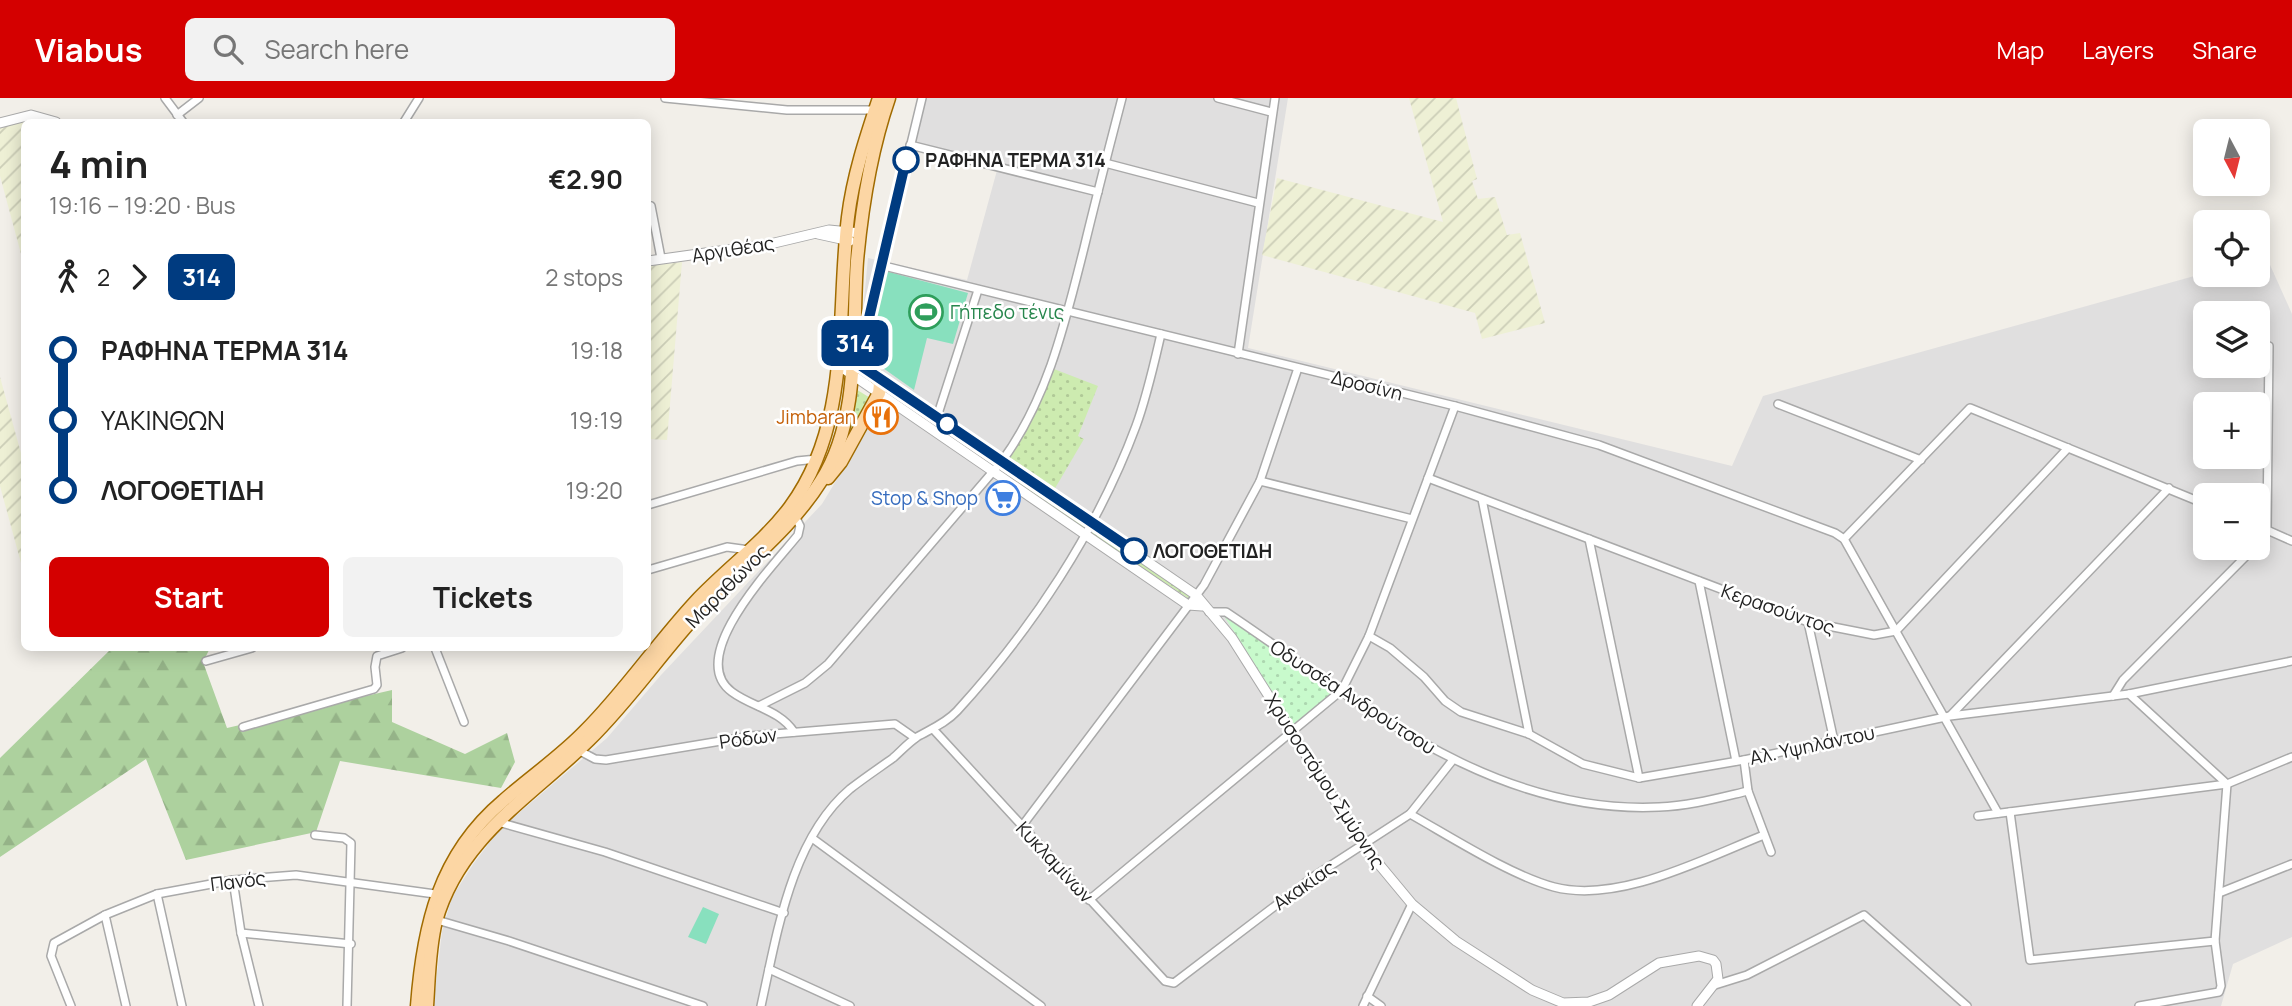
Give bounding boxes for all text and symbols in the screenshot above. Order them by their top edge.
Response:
search box [185,18,675,81]
text: Viabus [35,27,143,72]
icon: search [209,30,247,68]
text: Search here [265,31,409,67]
text: Map [1997,33,2044,66]
text: Layers [2082,33,2154,66]
text: Share [2192,33,2257,66]
north arrow [2193,119,2270,196]
map controls [2193,119,2270,560]
text: 4 min [49,137,148,189]
marker: ΡΑΦΗΝΑ ΤΕΡΜΑ 314 [893,147,919,173]
place label: ΡΑΦΗΝΑ ΤΕΡΜΑ 314 [925,147,1106,173]
text: €2.90 [549,161,623,197]
text: 19:16 – 19:20 · Bus [49,189,235,221]
button: locate [2193,210,2270,287]
street label: Αργιθέας [690,230,776,268]
icon: walk [49,258,87,296]
icon: forward [120,258,158,296]
text: 314 [182,260,221,293]
text: 2 [97,261,110,293]
text: 2 stops [545,261,623,293]
sports icon: Γήπεδο τένις [907,293,945,331]
place label: Γήπεδο τένις [950,299,1064,325]
button: layers [2193,301,2270,378]
line badge: 314 [815,320,895,366]
text: 314 [835,326,875,359]
text: ΡΑΦΗΝΑ ΤΕΡΜΑ 314 [101,332,349,368]
text: 19:18 [571,334,623,366]
street label: Δροσίνη [1328,364,1406,406]
button: + [2193,392,2270,469]
restaurant icon: Jimbaran [862,398,900,436]
text: ΥΑΚΙΝΘΩΝ [101,402,225,438]
text: 19:19 [570,404,623,436]
place label: Jimbaran [777,404,856,430]
unlabelled marker [937,414,957,434]
text: ΛΟΓΟΘΕΤΙΔΗ [101,472,264,508]
text: 19:20 [566,474,623,506]
supermarket icon: Stop & Shop [984,479,1022,517]
button: − [2193,483,2270,560]
place label: Stop & Shop [871,485,978,511]
street label: Μαραθώνος [679,538,775,634]
marker: ΛΟΓΟΘΕΤΙΔΗ [1121,538,1147,564]
place label: ΛΟΓΟΘΕΤΙΔΗ [1153,538,1272,564]
button: Start [49,557,329,637]
button: Tickets [343,557,623,637]
street label: Κερασούντος [1718,577,1838,641]
street label: Οδυσσέα Ανδρούτσου [1265,634,1441,760]
street label: Χρυσοστόμου Σμύρνης [1259,689,1391,873]
street label: Αλ. Υψηλάντου [1747,719,1877,771]
street label: Ρόδων [717,721,779,755]
street label: Κυκλαμίνων [1010,816,1100,909]
street label: Ακακίας [1268,854,1340,916]
street label: Πανός [209,865,267,897]

